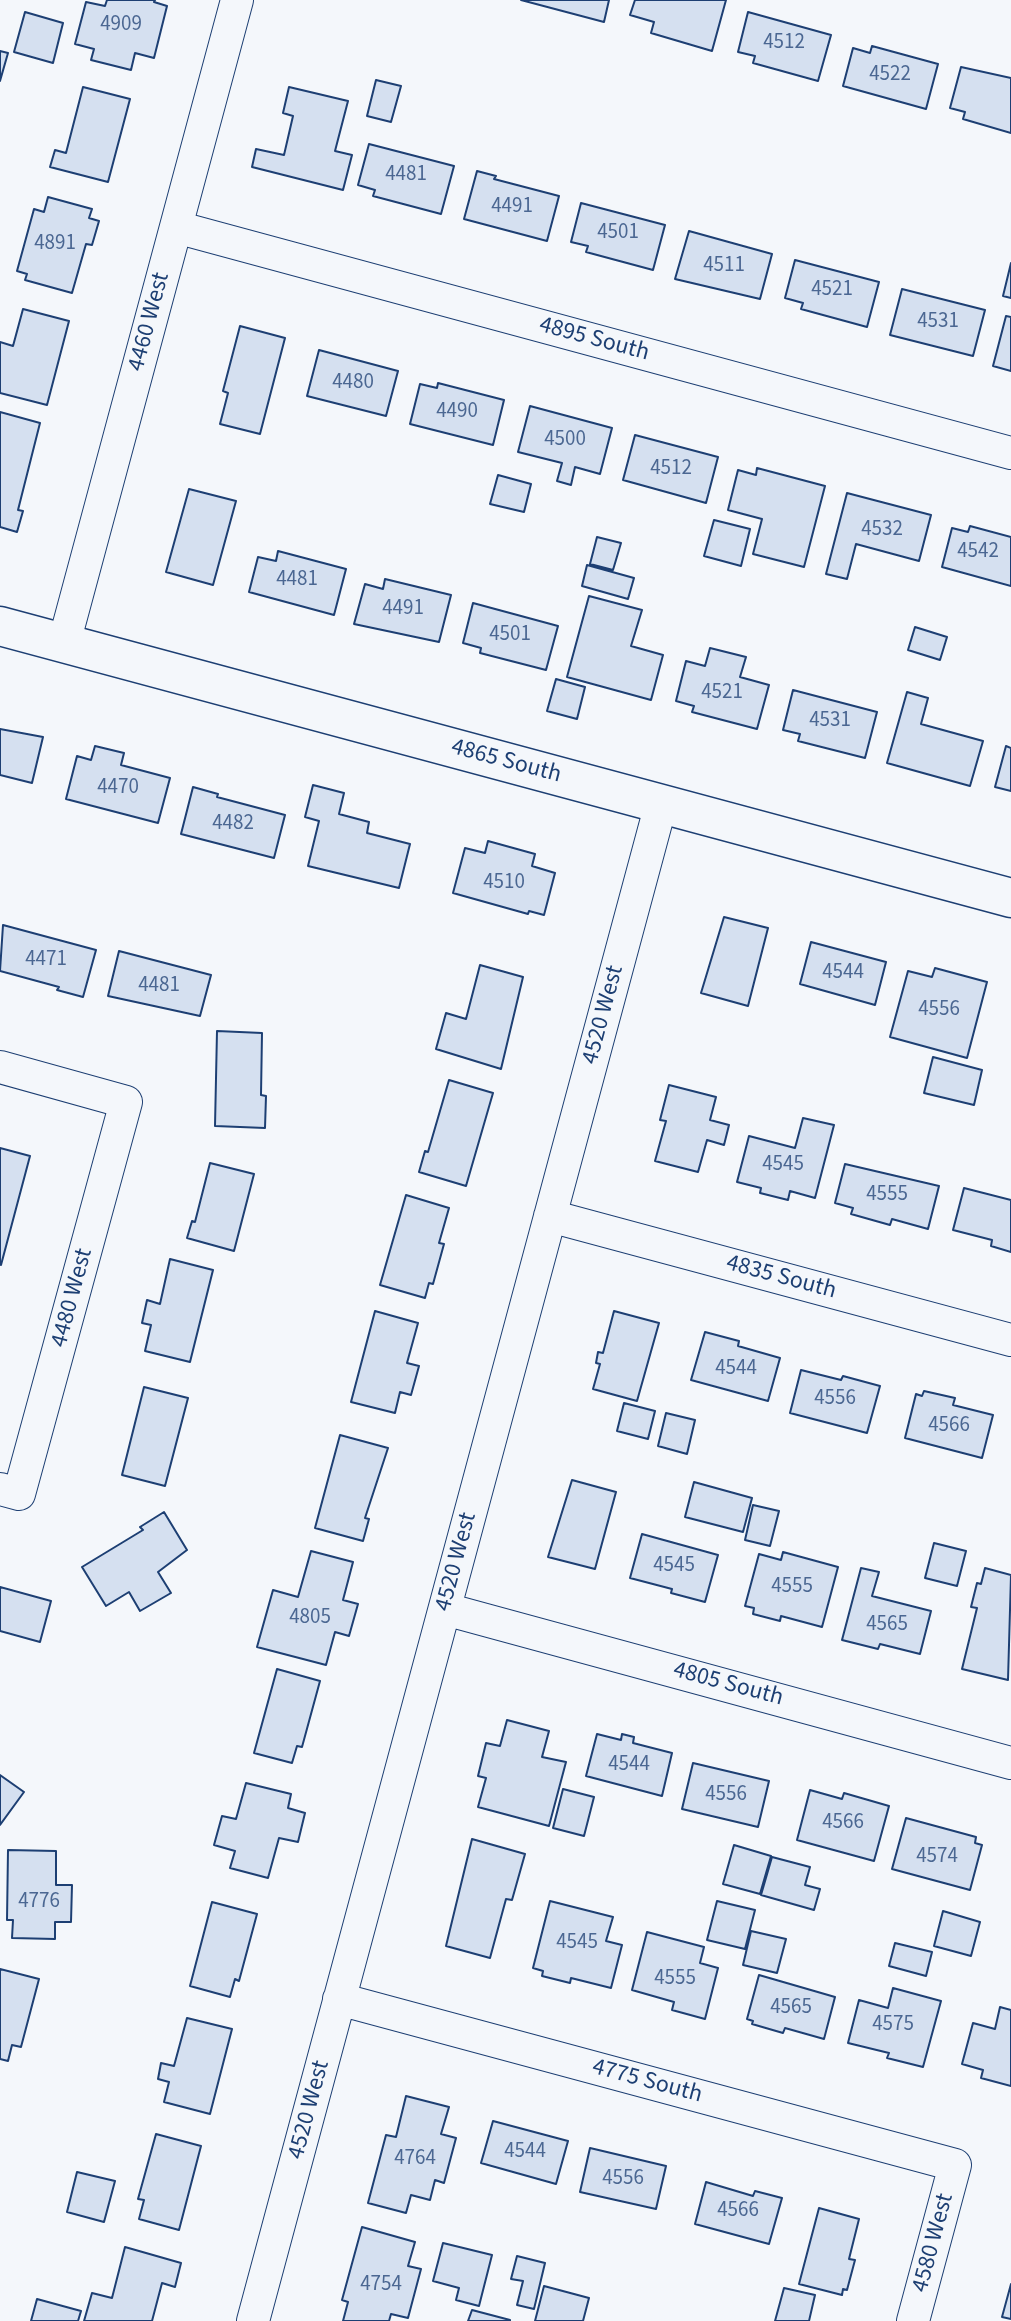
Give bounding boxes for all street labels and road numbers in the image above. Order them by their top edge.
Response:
street label: 4460 West [123,270,177,374]
street label: 4895 South [536,312,652,368]
street label: 4865 South [448,734,564,790]
street label: 4520 West [577,963,631,1067]
street label: 4480 West [46,1246,100,1350]
street label: 4835 South [723,1250,839,1306]
street label: 4520 West [430,1510,484,1614]
street label: 4805 South [670,1657,786,1713]
street label: 4775 South [589,2054,705,2110]
street label: 4520 West [283,2058,337,2162]
street label: 4580 West [907,2191,961,2295]

